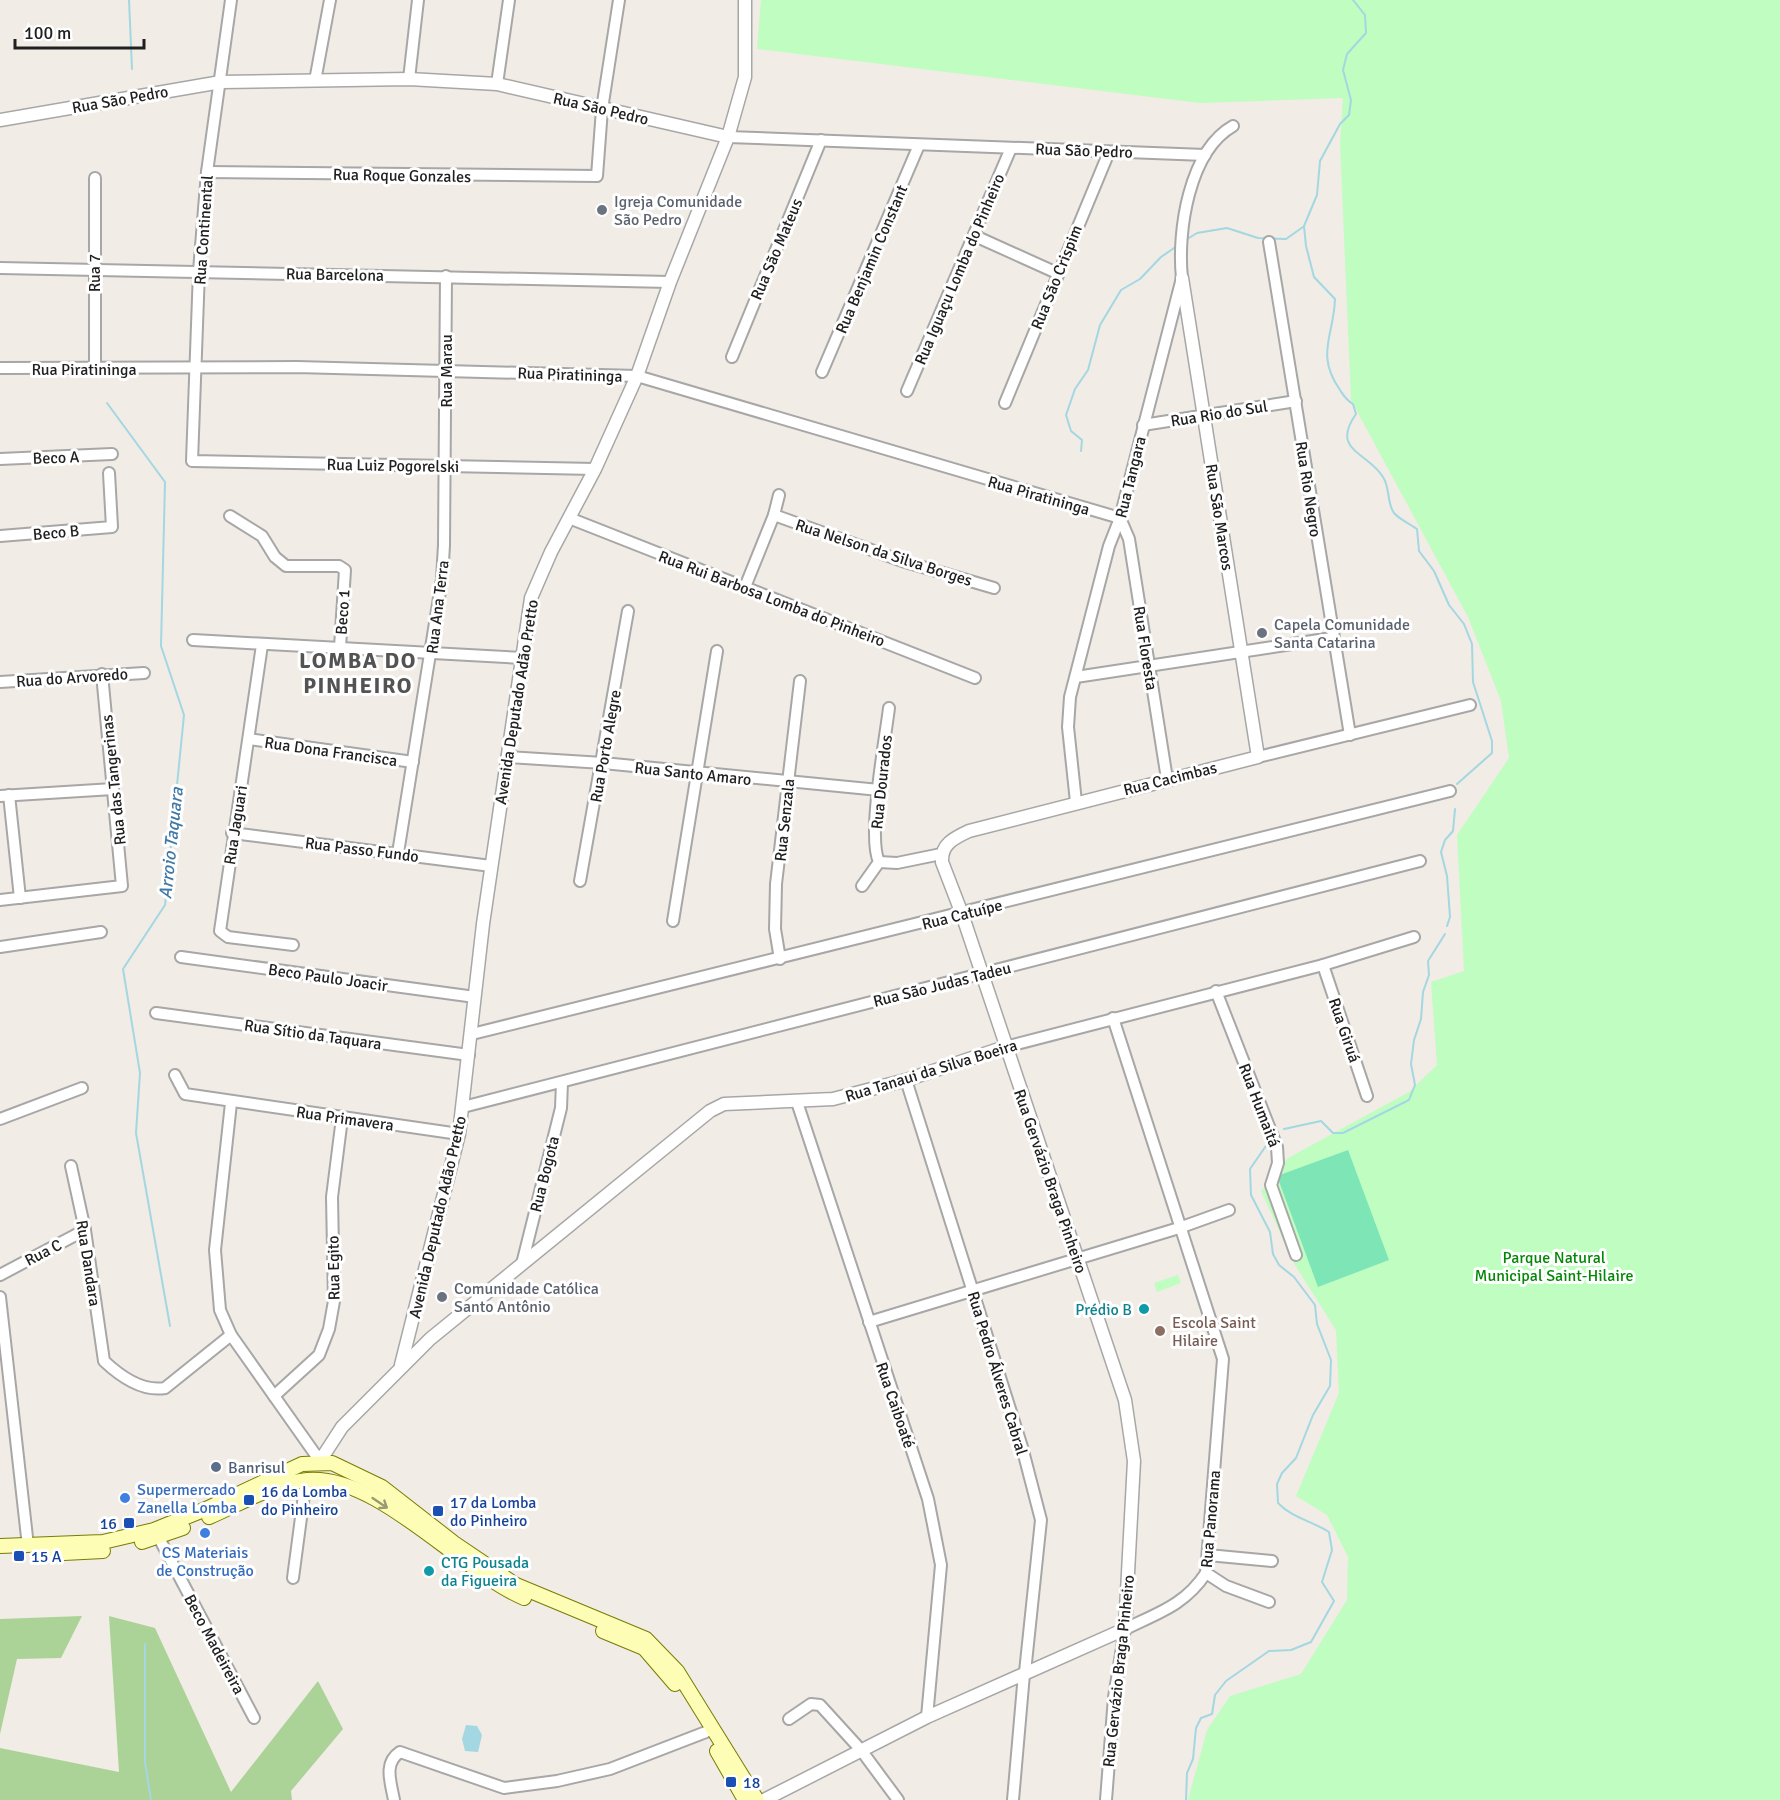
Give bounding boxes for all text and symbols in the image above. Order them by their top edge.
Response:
scale bar [15,12,144,50]
text: 100 m [24,22,71,44]
street label: Rua São Pedro [70,82,170,118]
street label: Rua São Pedro [551,88,651,130]
street label: Rua São Pedro [1035,139,1133,163]
street label: Rua Roque Gonzales [333,165,471,187]
street label: Rua Iguaçu Lomba do Pinheiro [910,171,1009,368]
street label: Rua Continental [190,174,218,286]
street label: Rua Benjamin Constant [832,182,912,337]
place label: Igreja Comunidade São Pedro [614,192,742,230]
street label: Rua São Mateus [747,196,807,303]
marker: Igreja Comunidade São Pedro [595,203,609,217]
street label: Rua São Crispim [1027,222,1087,333]
street label: Rua 7 [85,254,105,292]
street label: Rua Barcelona [286,264,384,286]
street label: Rua Marau [437,334,457,408]
street label: Rua Piratininga [31,360,137,380]
street label: Rua Piratininga [517,363,623,387]
street label: Rua Rio do Sul [1169,396,1269,432]
street label: Rua Tangara [1111,434,1151,520]
street label: Rua Rio Negro [1291,440,1325,538]
street label: Beco A [32,447,80,469]
street label: Rua Luiz Pogorelski [327,455,459,477]
street label: Rua São Marcos [1201,462,1237,572]
street label: Rua Piratininga [985,472,1092,520]
street label: Rua Nelson da Silva Borges [793,515,975,591]
street label: Beco B [32,521,80,545]
street label: Rua Rui Barbosa Lomba do Pinheiro [656,546,888,651]
street label: Rua Ana Terra [422,559,454,655]
street label: Beco 1 [331,589,355,636]
street label: Avenida Deputado Adão Pretto [491,598,543,806]
street label: Rua Floresta [1128,605,1162,692]
place label: Capela Comunidade Santa Catarina [1274,615,1410,653]
marker: Capela Comunidade Santa Catarina [1255,626,1269,640]
district label: LOMBA DO PINHEIRO [299,647,417,699]
street label: Rua do Arvoredo [16,664,129,692]
street label: Rua Porto Alegre [586,688,626,804]
street label: Rua das Tangerinas [97,714,131,846]
street label: Rua Dona Francisca [263,733,399,771]
street label: Rua Dourados [867,734,897,830]
street label: Rua Santo Amaro [634,758,752,790]
street label: Rua Cacimbas [1121,758,1219,800]
street label: Rua Senzala [771,778,799,863]
street label: Rua Jaguari [220,784,252,866]
water label: Arroio Taquara [154,785,188,900]
street label: Rua Passo Fundo [304,833,420,867]
street label: Rua Catuípe [920,895,1005,935]
street label: Rua São Judas Tadeu [871,958,1013,1012]
street label: Beco Paulo Joacir [267,960,389,996]
street label: Rua Giruá [1324,995,1364,1065]
street label: Rua Sítio da Taquara [243,1015,383,1055]
street label: Rua Tanaui da Silva Boeira [843,1035,1020,1107]
street label: Rua Humaitá [1234,1061,1284,1150]
street label: Rua Gervázio Braga Pinheiro [1009,1087,1091,1276]
street label: Rua Primavera [295,1102,395,1136]
street label: Avenida Deputado Adão Pretto [405,1114,471,1320]
street label: Rua Bogota [526,1134,564,1214]
street label: Rua Dandara [71,1219,105,1308]
street label: Rua C [21,1235,66,1271]
street label: Rua Egito [323,1235,345,1301]
park label: Parque Natural Municipal Saint-Hilaire [1475,1248,1633,1286]
place label: Comunidade Católica Santo Antônio [454,1279,599,1317]
street label: Rua Pedro Álveres Cabral [963,1289,1032,1458]
marker: Comunidade Católica Santo Antônio [435,1290,449,1304]
place label: Prédio B [1075,1300,1132,1320]
marker: Prédio B [1137,1302,1151,1316]
place label: Escola Saint Hilaire [1172,1313,1256,1351]
marker: Escola Saint Hilaire [1153,1324,1167,1338]
street label: Rua Caiboaté [871,1360,919,1451]
place label: Banrisul [228,1458,286,1478]
marker: Banrisul [209,1460,223,1474]
street label: Rua Panorama [1197,1469,1225,1569]
place label: Supermercado Zanella Lomba [137,1480,237,1518]
place label: 16 da Lomba do Pinheiro [261,1482,347,1520]
marker: Supermercado Zanella Lomba [118,1491,132,1505]
marker: 16 da Lomba do Pinheiro [242,1493,256,1507]
place label: 17 da Lomba do Pinheiro [450,1493,536,1531]
one-way arrow [371,1497,388,1509]
marker: 17 da Lomba do Pinheiro [431,1504,445,1518]
place label: 16 [100,1514,117,1534]
marker: 16 [122,1516,136,1530]
marker: CS Materiais de Construção [198,1526,212,1540]
place label: CS Materiais de Construção [156,1543,254,1581]
place label: 15 A [31,1547,62,1567]
marker: 15 A [12,1549,26,1563]
place label: CTG Pousada da Figueira [441,1553,529,1591]
marker: CTG Pousada da Figueira [422,1564,436,1578]
street label: Rua Gervázio Braga Pinheiro [1099,1574,1139,1768]
street label: Beco Madeireira [179,1591,249,1698]
place label: 18 [743,1773,760,1793]
marker: 18 [724,1775,738,1789]

